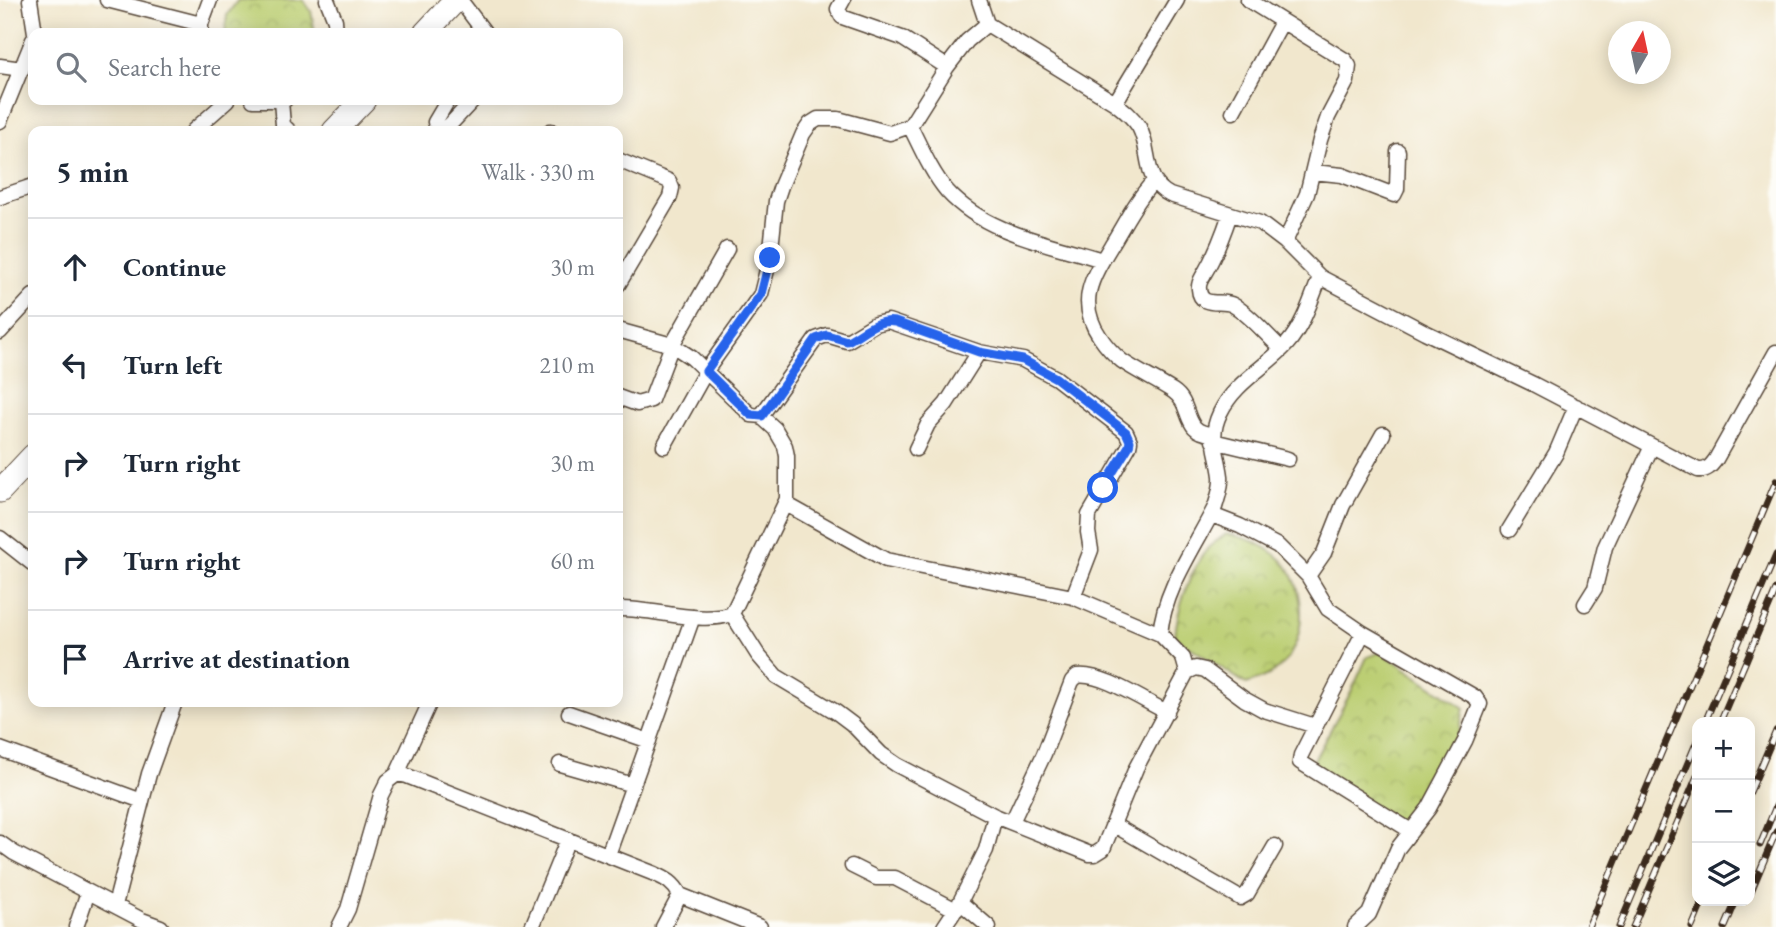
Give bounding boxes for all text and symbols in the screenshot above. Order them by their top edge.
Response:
north arrow [1608,21,1671,84]
search box [28,28,623,105]
icon: search [52,48,90,86]
text: Search here [108,50,221,84]
text: 5 min [56,152,129,191]
text: Walk · 330 m [481,157,595,187]
route end [754,242,785,273]
icon: ahead [56,248,94,286]
text: Continue [123,250,226,284]
text: 30 m [550,252,595,282]
icon: left [56,346,94,384]
text: Turn left [123,348,222,382]
text: 210 m [539,350,595,380]
icon: right [56,444,94,482]
text: Turn right [123,446,241,480]
text: 30 m [550,448,595,478]
route start [1087,472,1118,503]
icon: right [56,542,94,580]
text: Turn right [123,544,241,578]
text: 60 m [550,546,595,576]
icon: arrive [56,640,94,678]
text: Arrive at destination [123,642,350,676]
map controls [1692,717,1755,906]
button: + [1692,717,1755,780]
button: − [1692,780,1755,843]
button: layers [1692,843,1755,906]

